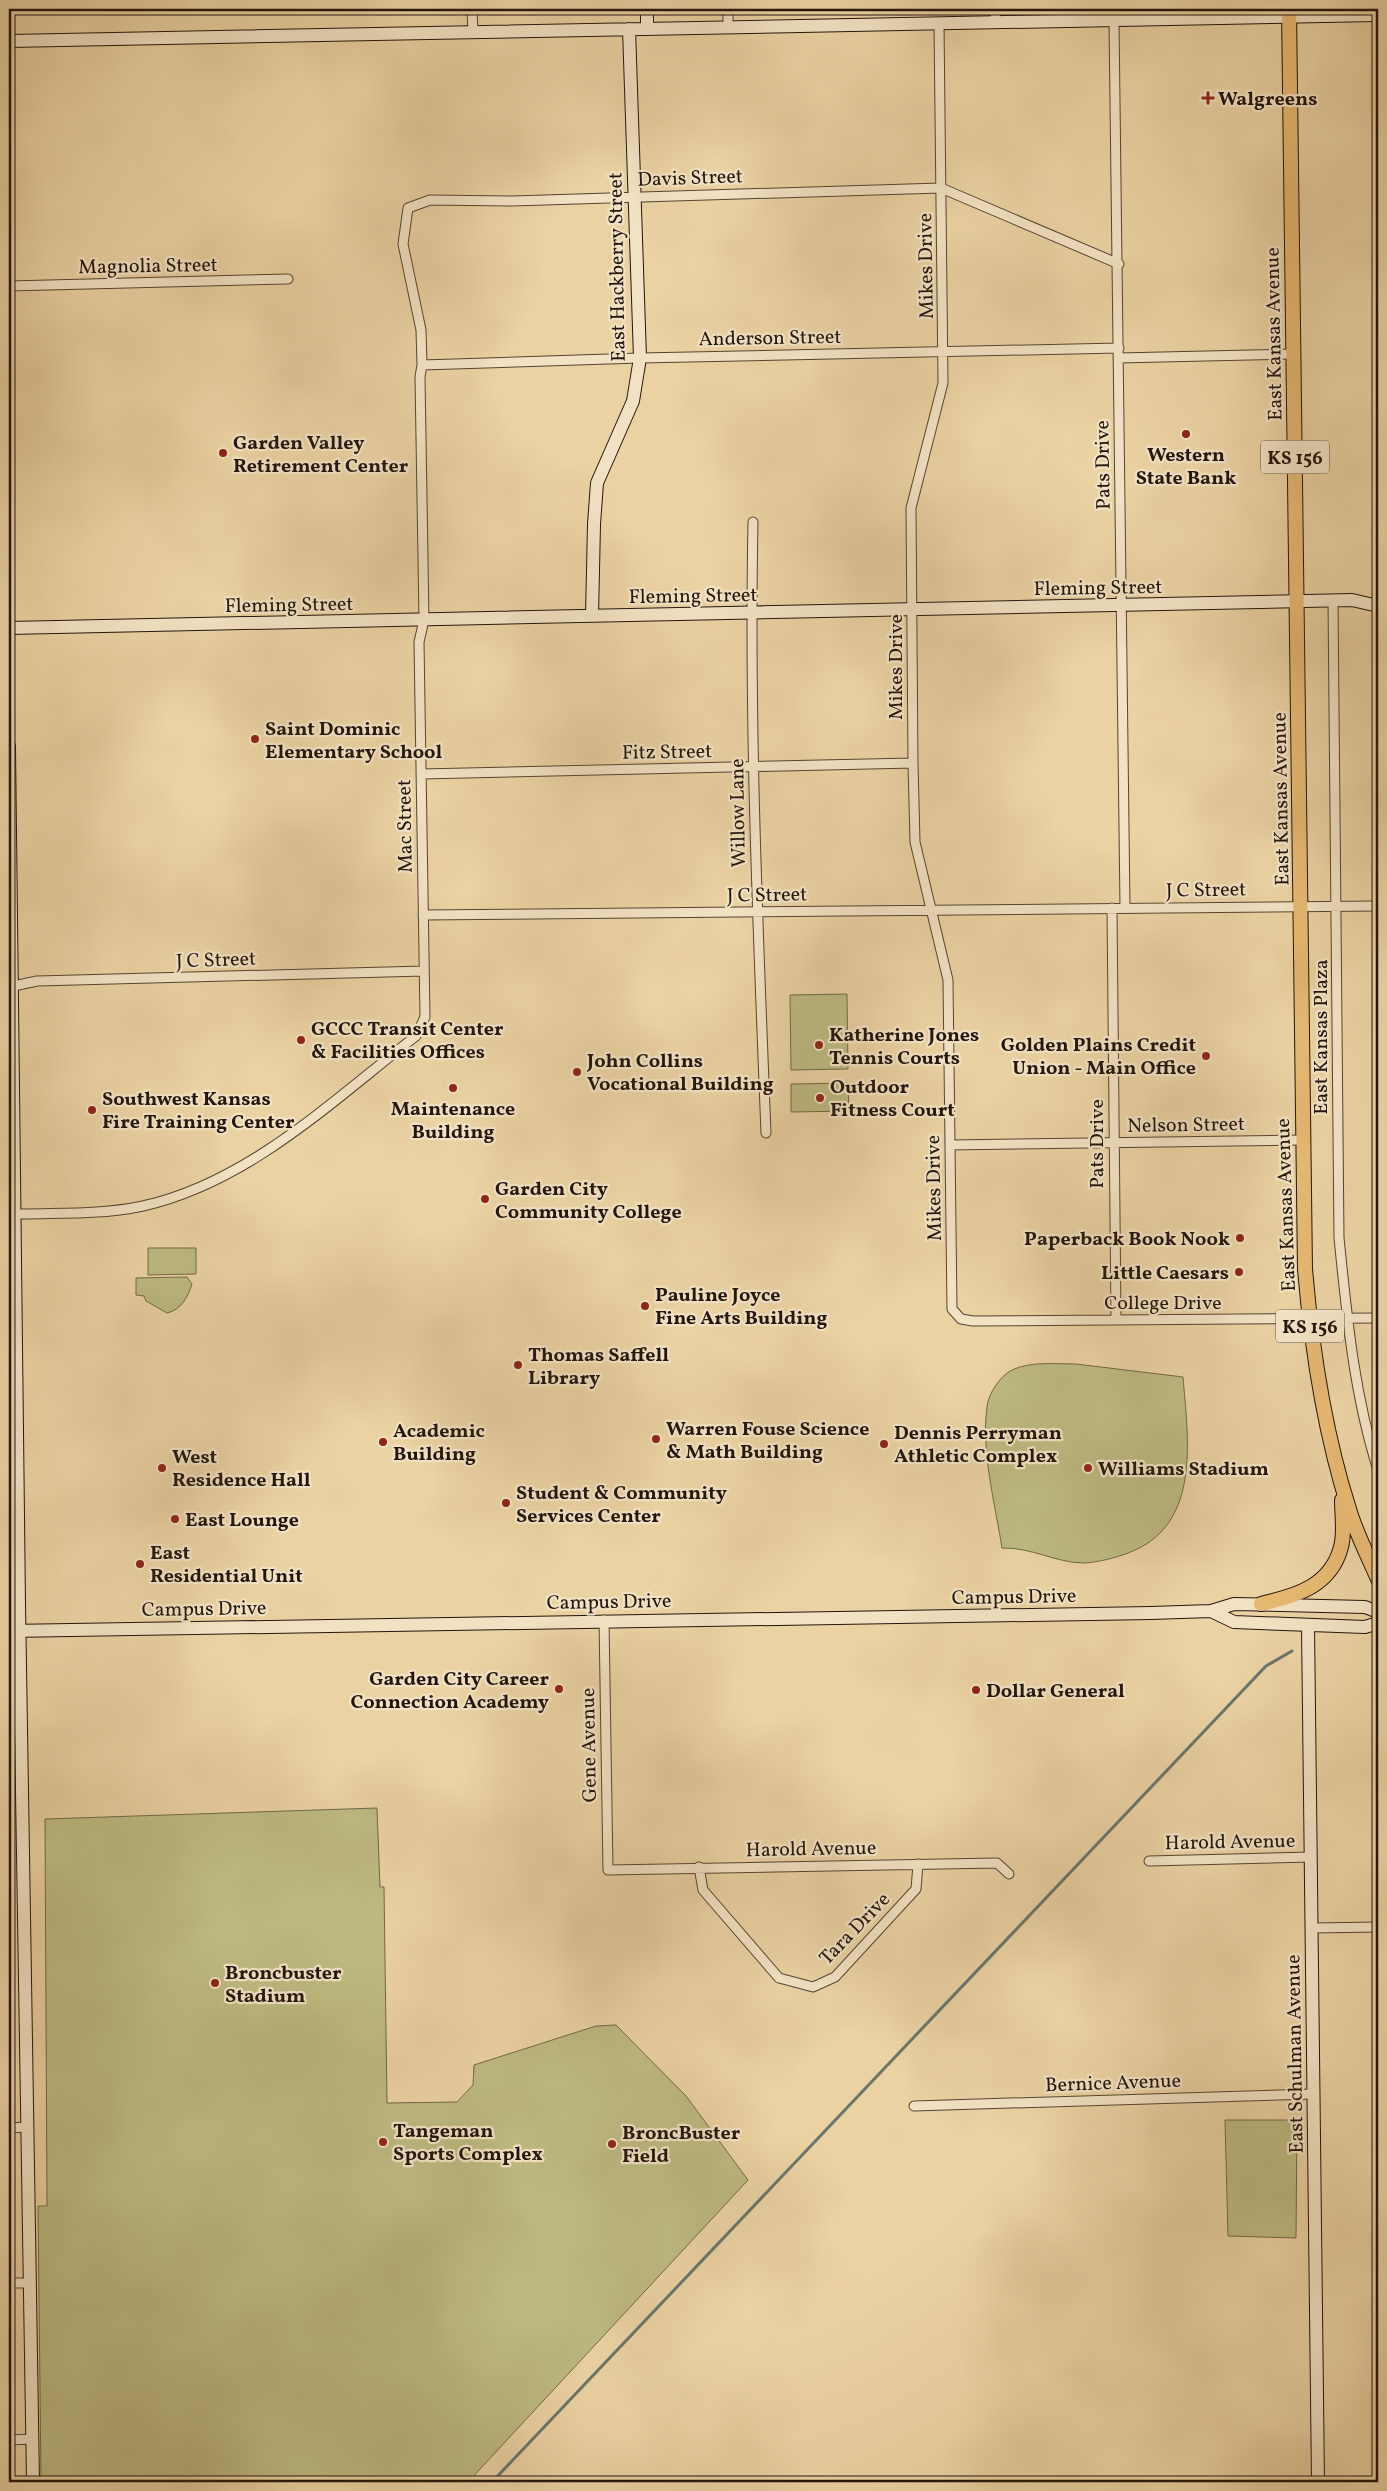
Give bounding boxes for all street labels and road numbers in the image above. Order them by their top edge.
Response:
street label: Davis Street [637,163,743,195]
street label: East Hackberry Street [602,172,634,362]
street label: Mikes Drive [912,213,942,319]
street label: East Kansas Avenue [1259,247,1291,421]
street label: Magnolia Street [78,252,218,282]
street label: Anderson Street [698,324,842,354]
street label: Pats Drive [1089,420,1119,510]
road number: KS 156 [1261,441,1329,474]
street label: Fleming Street [1033,574,1163,604]
street label: Fleming Street [628,582,758,612]
street label: Fleming Street [224,591,354,621]
street label: Mikes Drive [883,614,911,720]
street label: East Kansas Avenue [1266,712,1298,886]
street label: Fitz Street [622,738,712,768]
street label: Willow Lane [724,758,754,868]
street label: Mac Street [391,779,421,873]
street label: J C Street [1166,876,1246,906]
street label: J C Street [727,881,807,911]
street label: J C Street [176,946,257,976]
street label: East Kansas Plaza [1308,959,1336,1115]
street label: Pats Drive [1084,1099,1112,1189]
street label: Nelson Street [1127,1111,1245,1141]
street label: East Kansas Avenue [1270,1118,1304,1292]
street label: Mikes Drive [920,1135,950,1241]
street label: College Drive [1104,1290,1222,1318]
road number: KS 156 [1276,1310,1344,1342]
street label: Campus Drive [951,1583,1077,1613]
street label: Campus Drive [546,1588,672,1618]
street label: Campus Drive [141,1595,267,1625]
street label: Gene Avenue [575,1687,605,1803]
street label: Harold Avenue [1165,1828,1296,1858]
street label: Harold Avenue [746,1835,877,1865]
street label: Tara Drive [814,1887,897,1972]
street label: East Schulman Avenue [1280,1954,1312,2154]
street label: Bernice Avenue [1045,2068,1182,2100]

